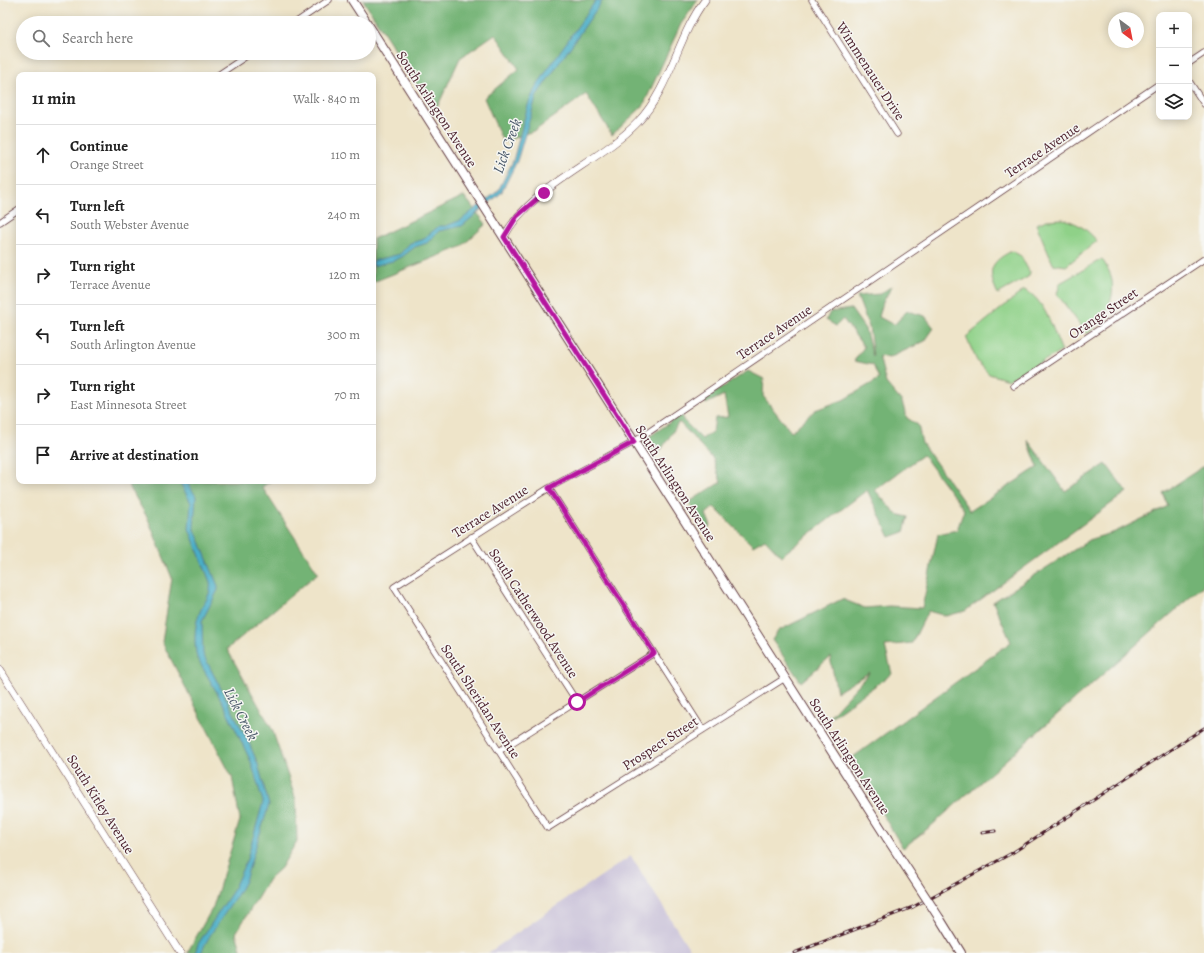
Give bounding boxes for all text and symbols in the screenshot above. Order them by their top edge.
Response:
north arrow [1108,12,1144,48]
map controls [1156,12,1192,120]
button: + [1156,12,1192,48]
search box [16,16,376,60]
street label: Wimmenauer Drive [831,18,909,124]
icon: search [30,27,52,49]
text: Search here [62,28,133,48]
street label: South Arlington Avenue [392,47,481,171]
button: − [1156,48,1192,84]
button: layers [1156,84,1192,120]
text: 11 min [32,87,76,110]
text: Walk · 840 m [293,90,360,107]
water label: Lick Creek [488,116,526,176]
street label: Terrace Avenue [1001,118,1084,183]
text: Continue [70,136,128,156]
icon: ahead [32,144,54,166]
text: 110 m [331,146,360,163]
text: Orange Street [70,156,144,173]
route end [535,184,553,202]
text: Turn left [70,196,125,216]
icon: left [32,204,54,226]
text: 240 m [328,206,360,223]
text: South Webster Avenue [70,216,189,233]
text: Turn right [70,256,135,276]
icon: right [32,264,54,286]
text: 120 m [329,266,360,283]
text: Terrace Avenue [70,276,150,293]
street label: Orange Street [1065,283,1142,344]
street label: Terrace Avenue [733,300,816,365]
text: Turn left [70,316,125,336]
icon: left [32,324,54,346]
text: 300 m [327,326,360,343]
text: South Arlington Avenue [70,336,196,353]
text: Turn right [70,376,135,396]
icon: right [32,384,54,406]
text: 70 m [334,386,360,403]
text: East Minnesota Street [70,396,187,413]
street label: South Arlington Avenue [631,421,720,545]
icon: arrive [32,444,54,466]
text: Arrive at destination [70,445,199,465]
street label: Terrace Avenue [448,480,532,542]
street label: South Catherwood Avenue [484,545,583,682]
street label: South Sheridan Avenue [436,640,525,762]
water label: Lick Creek [219,684,263,744]
route start [568,693,586,711]
street label: South Arlington Avenue [805,694,894,818]
street label: Prospect Street [619,712,702,775]
street label: South Kitley Avenue [62,751,139,858]

